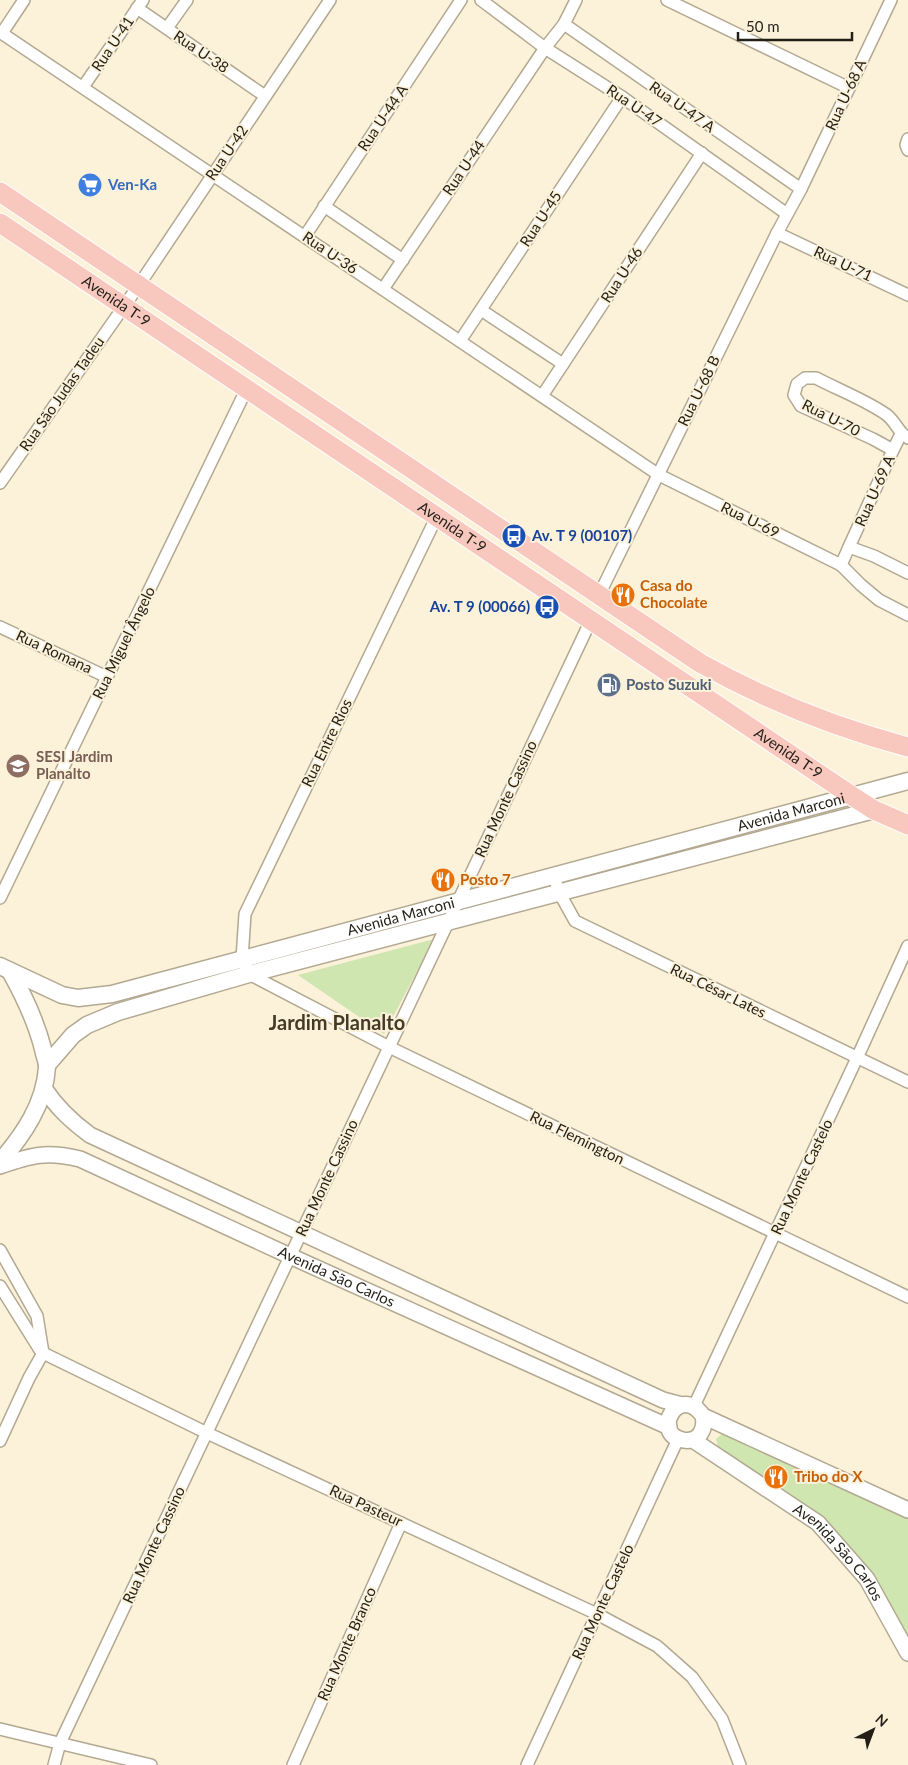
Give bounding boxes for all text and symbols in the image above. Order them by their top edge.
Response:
scale bar [738,10,852,42]
street label: Rua U-41 [87,12,137,74]
text: 50 m [746,17,780,35]
street label: Rua U-38 [171,26,233,76]
street label: Rua U-68 A [821,55,870,133]
street label: Rua U-47 A [646,77,720,136]
street label: Rua U-44 A [353,80,411,154]
street label: Rua U-47 [604,80,666,130]
street label: Rua U-42 [201,121,251,183]
street label: Rua U-44 [438,136,488,198]
supermarket icon: Ven-Ka [77,172,103,198]
place label: Ven-Ka [107,175,157,193]
street label: Rua U-45 [516,187,565,250]
street label: Rua U-36 [300,227,362,277]
street label: Rua U-71 [811,242,876,285]
street label: Rua U-46 [597,243,646,306]
street label: Avenida T-9 [79,271,154,330]
street label: Rua São Judas Tadeu [15,333,107,454]
street label: Rua U-68 B [673,352,723,429]
street label: Rua U-70 [799,395,864,440]
street label: Rua U-69 A [850,451,898,529]
street label: Avenida T-9 [415,497,490,556]
street label: Rua U-69 [718,497,783,541]
bus stop icon: Av. T 9 (00107) [501,523,527,549]
place label: Av. T 9 (00107) [531,526,632,544]
place label: Casa do Chocolate [640,576,707,611]
restaurant icon: Casa do Chocolate [610,582,636,608]
street label: Rua Miguel Ângelo [88,583,158,702]
bus stop icon: Av. T 9 (00066) [534,594,560,620]
place label: Av. T 9 (00066) [429,597,530,615]
street label: Rua Romana [14,626,95,677]
fuel station icon: Posto Suzuki [596,672,622,698]
place label: Posto Suzuki [626,675,712,693]
street label: Rua Entre Rios [297,696,355,789]
street label: Avenida T-9 [751,723,826,782]
street label: Rua Monte Cassino [470,737,540,860]
place label: SESI Jardim Planalto [36,747,113,782]
school or university icon: SESI Jardim Planalto [5,753,31,779]
street label: Avenida Marconi [735,788,847,834]
restaurant icon: Posto 7 [430,867,456,893]
place label: Posto 7 [460,870,511,888]
street label: Avenida Marconi [345,893,456,939]
street label: Rua César Lates [668,959,769,1021]
district label: Jardim Planalto [269,1010,405,1034]
street label: Rua Flemington [527,1106,628,1168]
street label: Rua Monte Cassino [291,1116,361,1239]
street label: Rua Monte Castelo [766,1116,836,1237]
street label: Avenida São Carlos [276,1242,398,1310]
restaurant icon: Tribo do X [763,1464,789,1490]
place label: Tribo do X [794,1467,863,1485]
street label: Rua Pasteur [327,1480,406,1530]
street label: Rua Monte Cassino [118,1483,188,1606]
street label: Avenida São Carlos [790,1499,887,1604]
street label: Rua Monte Castelo [567,1541,637,1662]
street label: Rua Monte Branco [313,1584,379,1703]
north arrow [848,1705,898,1755]
text: N [872,1710,892,1730]

